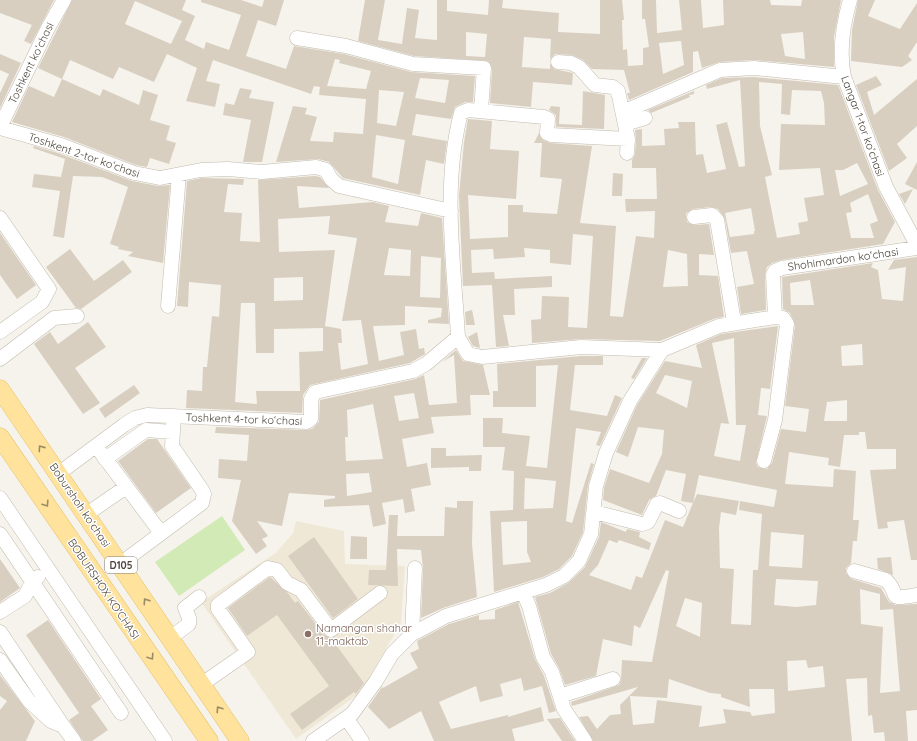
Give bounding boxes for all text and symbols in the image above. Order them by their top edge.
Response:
street label: Toshkent koʻchasi [5,20,57,106]
street label: Langar 1-tor koʻchasi [838,74,888,178]
street label: Toshkent 2-tor koʻchasi [26,129,142,181]
street label: Shohimardon koʻchasi [787,244,899,274]
street label: Toshkent 4-tor koʻchasi [186,410,302,428]
one-way arrow [39,445,46,452]
street label: Boburshoh koʻchasi [47,460,113,550]
one-way arrow [41,499,48,506]
street label: BOBURSHOX KO'CHASI [65,536,143,642]
road number: D105 [105,557,137,573]
one-way arrow [143,598,151,605]
place label: Namangan shahar 11-maktab [316,621,413,648]
marker: Namangan shahar 11-maktab [303,629,313,639]
one-way arrow [146,653,154,660]
one-way arrow [216,706,223,713]

